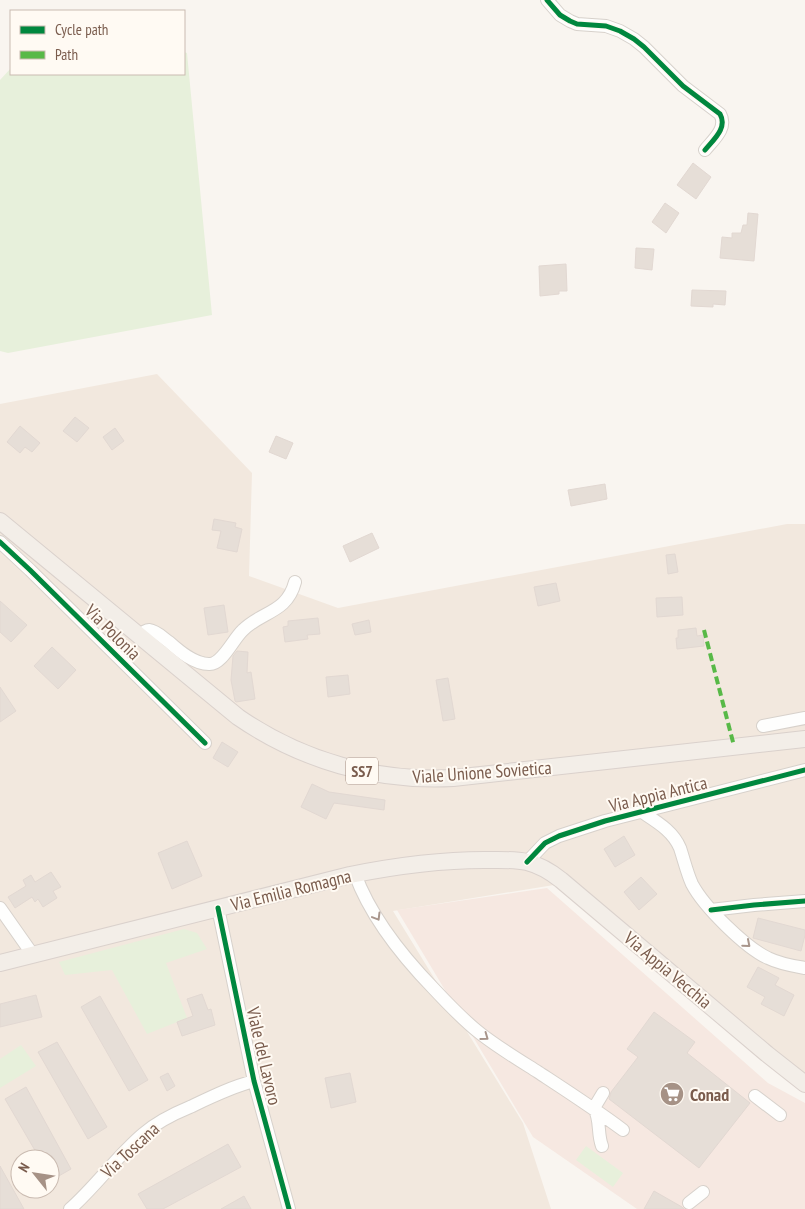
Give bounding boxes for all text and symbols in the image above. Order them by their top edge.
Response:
legend [10,10,185,75]
text: Cycle path [55,20,108,39]
text: Path [55,45,78,64]
street label: Via Polonia [80,599,146,665]
street label: Viale Unione Sovietica [411,756,552,788]
road number: SS7 [346,758,378,784]
street label: Via Appia Antica [606,771,709,818]
street label: Via Emilia Romagna [227,864,354,916]
one-way arrow [371,912,380,921]
street label: Via Appia Vecchia [619,926,717,1013]
one-way arrow [741,938,750,947]
street label: Viale del Lavoro [241,1004,287,1108]
one-way arrow [479,1031,489,1040]
supermarket icon: Conad [659,1081,685,1107]
place label: Conad [690,1083,729,1106]
street label: Via Toscana [95,1117,164,1183]
north arrow [10,1149,60,1199]
text: N [14,1160,33,1175]

